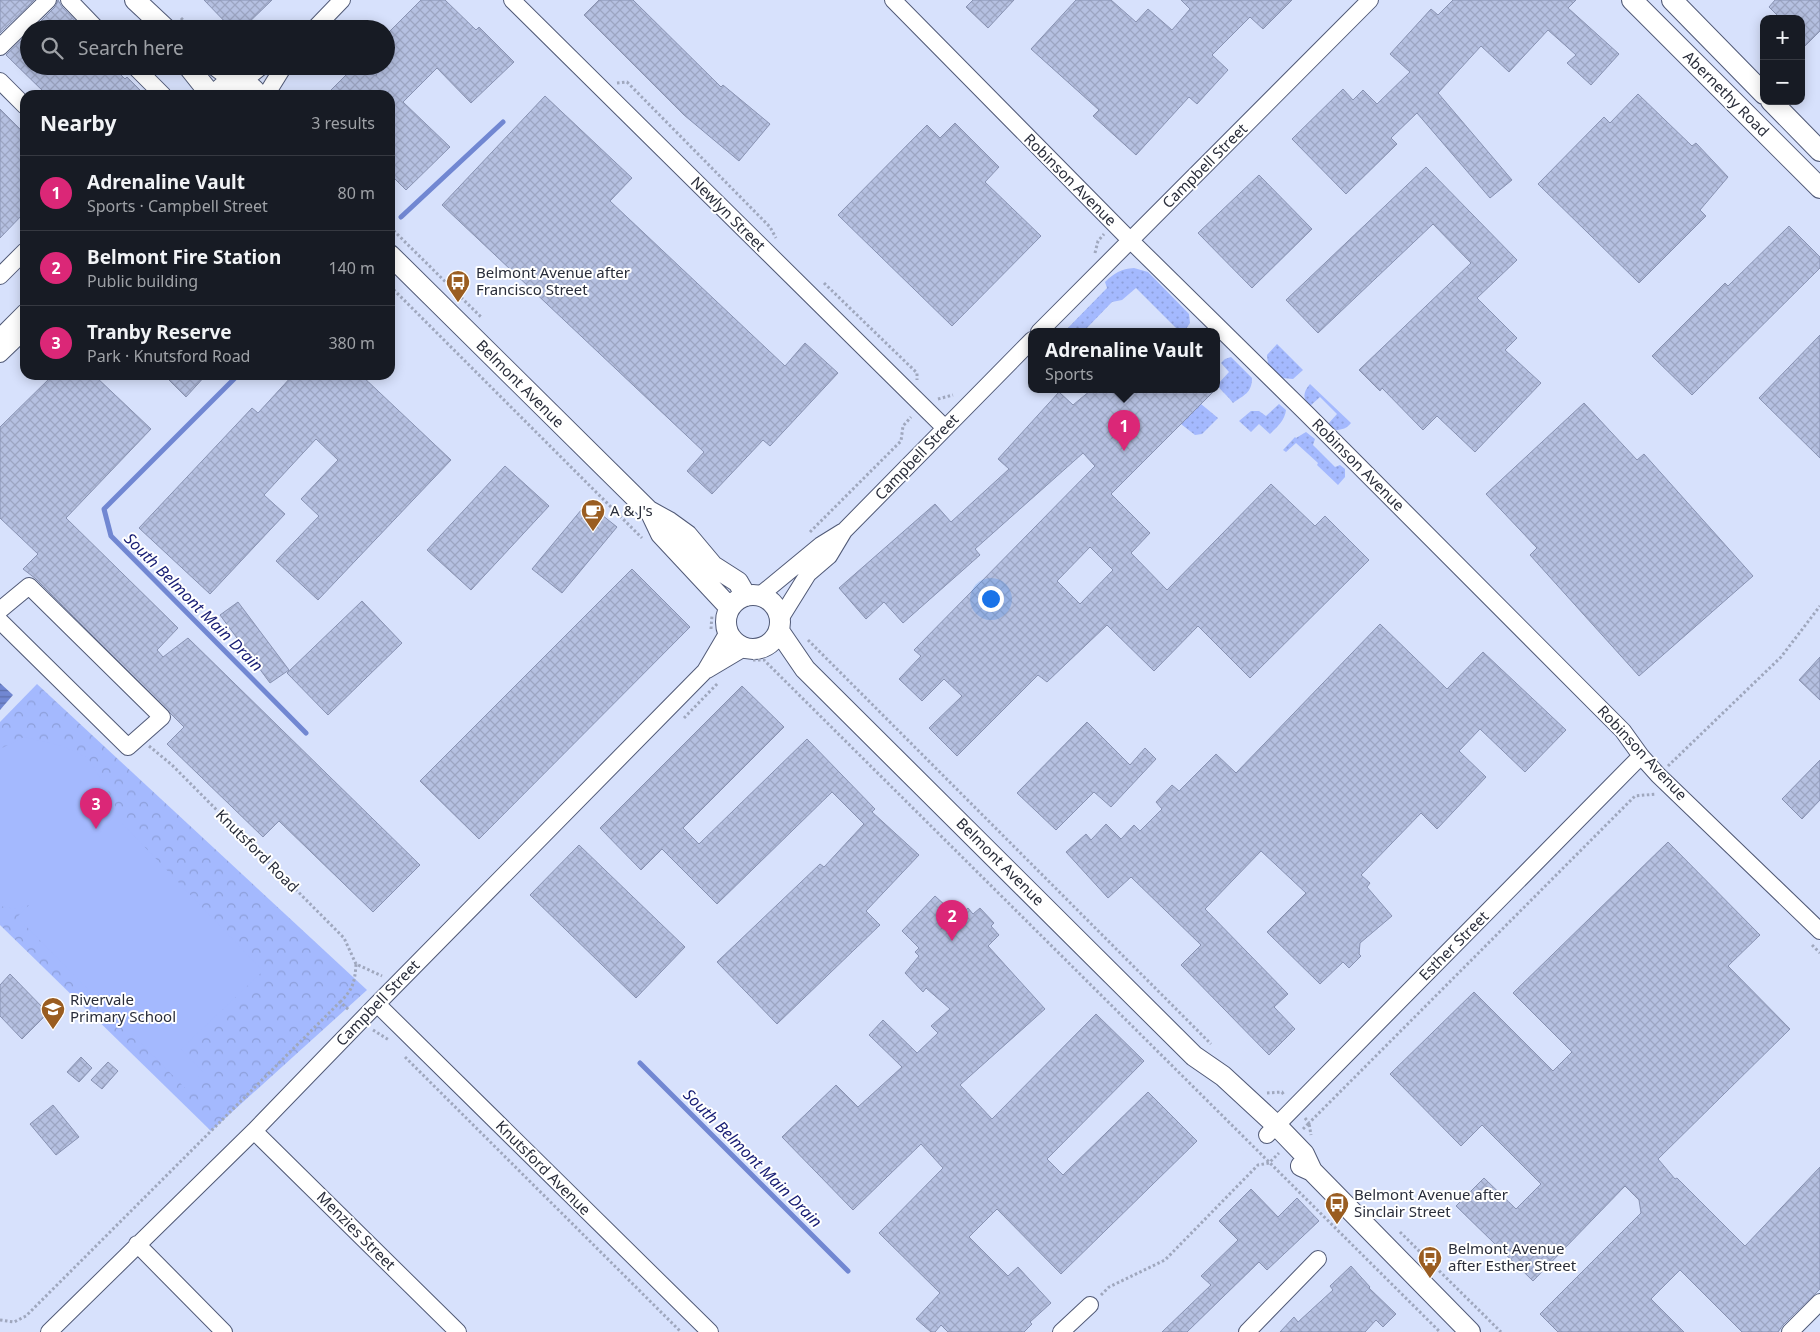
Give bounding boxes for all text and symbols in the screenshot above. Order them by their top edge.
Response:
map controls [1760,15,1805,105]
button: + [1760,15,1805,60]
search box [20,20,395,75]
icon: search [38,34,66,62]
text: Search here [78,35,184,61]
street label: Abernethy Road [1680,46,1774,140]
button: − [1760,60,1805,105]
text: Nearby [40,109,116,137]
text: 3 results [311,112,375,134]
street label: Campbell Street [1157,118,1251,212]
street label: Robinson Avenue [1020,129,1121,230]
text: Adrenaline Vault [87,169,245,195]
street label: Newlyn Street [687,172,771,255]
text: 1 [51,182,61,204]
text: 80 m [338,182,375,204]
text: Sports · Campbell Street [87,195,268,217]
text: Belmont Fire Station [87,244,281,270]
text: 2 [51,257,61,279]
text: 140 m [328,257,375,279]
place label: Belmont Avenue after Francisco Street [476,262,630,299]
bus stop icon: Belmont Avenue after Francisco Street [445,269,471,303]
text: Public building [87,270,198,292]
text: Tranby Reserve [87,319,232,345]
popup [1028,328,1220,393]
text: 3 [51,332,61,354]
text: 380 m [328,332,375,354]
street label: Belmont Avenue [472,335,569,432]
text: Adrenaline Vault [1045,337,1203,363]
text: Park · Knutsford Road [87,345,250,367]
text: Sports [1045,363,1093,385]
street label: Campbell Street [870,409,963,504]
pin: 1 [1108,410,1140,451]
street label: Robinson Avenue [1308,414,1409,515]
cafe icon: A & J's [580,498,606,532]
place label: A & J's [610,500,653,520]
water label: South Belmont Main Drain [120,528,268,676]
your location [978,586,1004,612]
street label: Robinson Avenue [1594,701,1692,804]
pin: 3 [80,788,112,829]
street label: Knutsford Road [212,804,304,896]
street label: Belmont Avenue [952,813,1049,910]
pin: 2 [936,900,968,941]
street label: Esther Street [1414,906,1493,984]
street label: Campbell Street [331,955,424,1050]
place label: Rivervale Primary School [70,989,176,1026]
school or university icon: Rivervale Primary School [40,996,66,1030]
water label: South Belmont Main Drain [679,1084,827,1232]
street label: Knutsford Avenue [492,1116,595,1219]
place label: Belmont Avenue after Sinclair Street [1354,1184,1508,1221]
street label: Menzies Street [313,1187,401,1274]
bus stop icon: Belmont Avenue after Sinclair Street [1324,1191,1350,1225]
place label: Belmont Avenue after Esther Street [1448,1238,1577,1275]
bus stop icon: Belmont Avenue after Esther Street [1417,1245,1443,1279]

